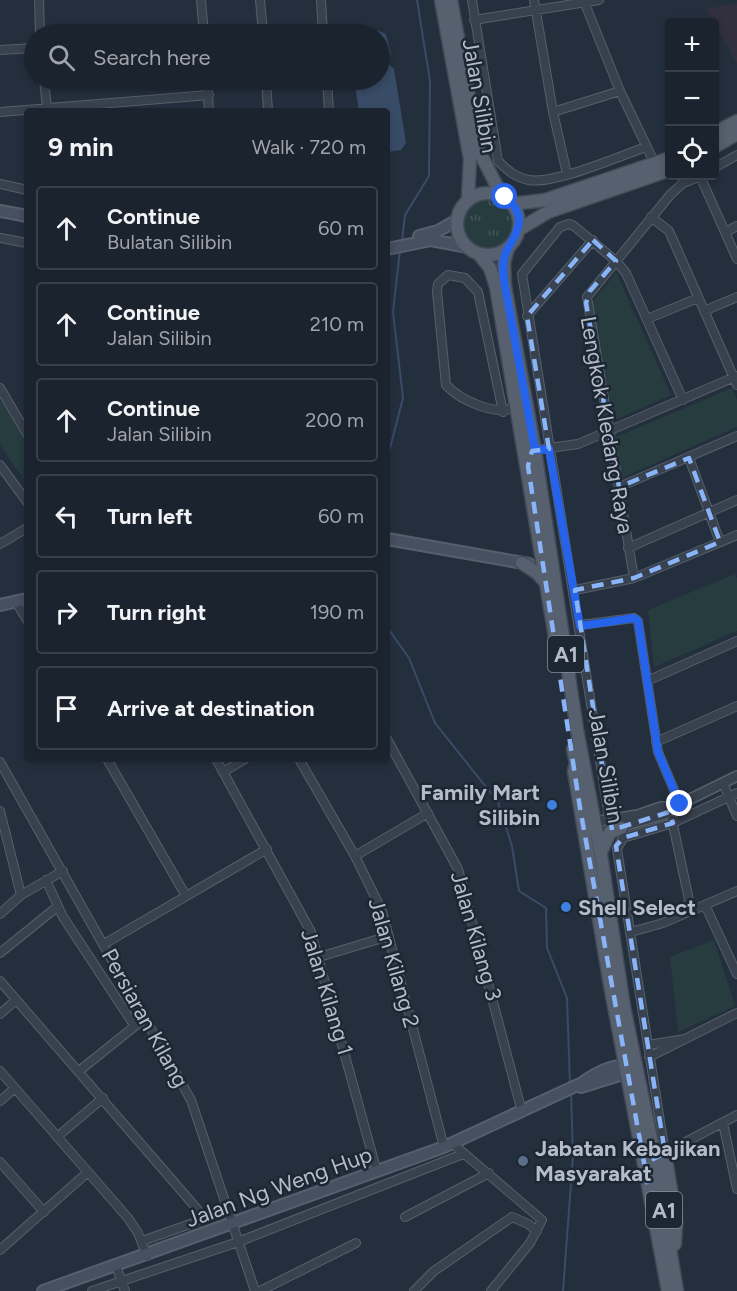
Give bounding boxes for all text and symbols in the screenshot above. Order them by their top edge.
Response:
map controls [665,18,719,180]
button: + [665,18,719,72]
search box [24,24,390,90]
street label: Jalan Silibin [457,37,503,155]
icon: search [45,41,78,74]
text: Search here [93,44,211,71]
button: − [665,72,719,126]
button: locate [665,126,719,180]
text: 9 min [48,131,114,163]
text: Walk · 720 m [252,135,366,159]
route start [491,183,517,209]
text: Continue [107,203,200,230]
icon: ahead [50,212,83,245]
text: 60 m [318,216,364,240]
text: Bulatan Silibin [107,230,232,254]
text: Continue [107,299,200,326]
icon: ahead [50,308,83,341]
text: 210 m [310,312,364,336]
street label: Lengkok Kledang Raya [575,314,639,536]
text: Jalan Silibin [107,326,212,350]
text: Continue [107,395,200,422]
icon: ahead [50,404,83,437]
text: 200 m [305,408,364,432]
text: Jalan Silibin [107,422,212,446]
icon: left [50,500,83,533]
text: Turn left [107,503,193,530]
text: 60 m [318,504,364,528]
icon: right [50,596,83,629]
text: Turn right [107,599,206,626]
text: 190 m [310,600,364,624]
road number: A1 [548,636,584,672]
icon: arrive [50,692,83,725]
text: Arrive at destination [107,695,315,722]
street label: Jalan Silibin [583,707,629,825]
place label: Family Mart Silibin [420,779,540,831]
route end [666,790,692,816]
marker: Family Mart Silibin [545,798,559,812]
street label: Jalan Kilang 3 [445,868,507,1004]
place label: Shell Select [578,894,696,921]
street label: Jalan Kilang 2 [363,895,425,1031]
marker: Shell Select [559,900,573,914]
street label: Jalan Kilang 1 [295,926,359,1058]
street label: Persiaran Kilang [96,944,194,1092]
place label: Jabatan Kebajikan Masyarakat [535,1135,720,1187]
street label: Jalan Ng Weng Hup [182,1141,376,1233]
marker: Jabatan Kebajikan Masyarakat [516,1154,530,1168]
road number: A1 [646,1192,682,1228]

